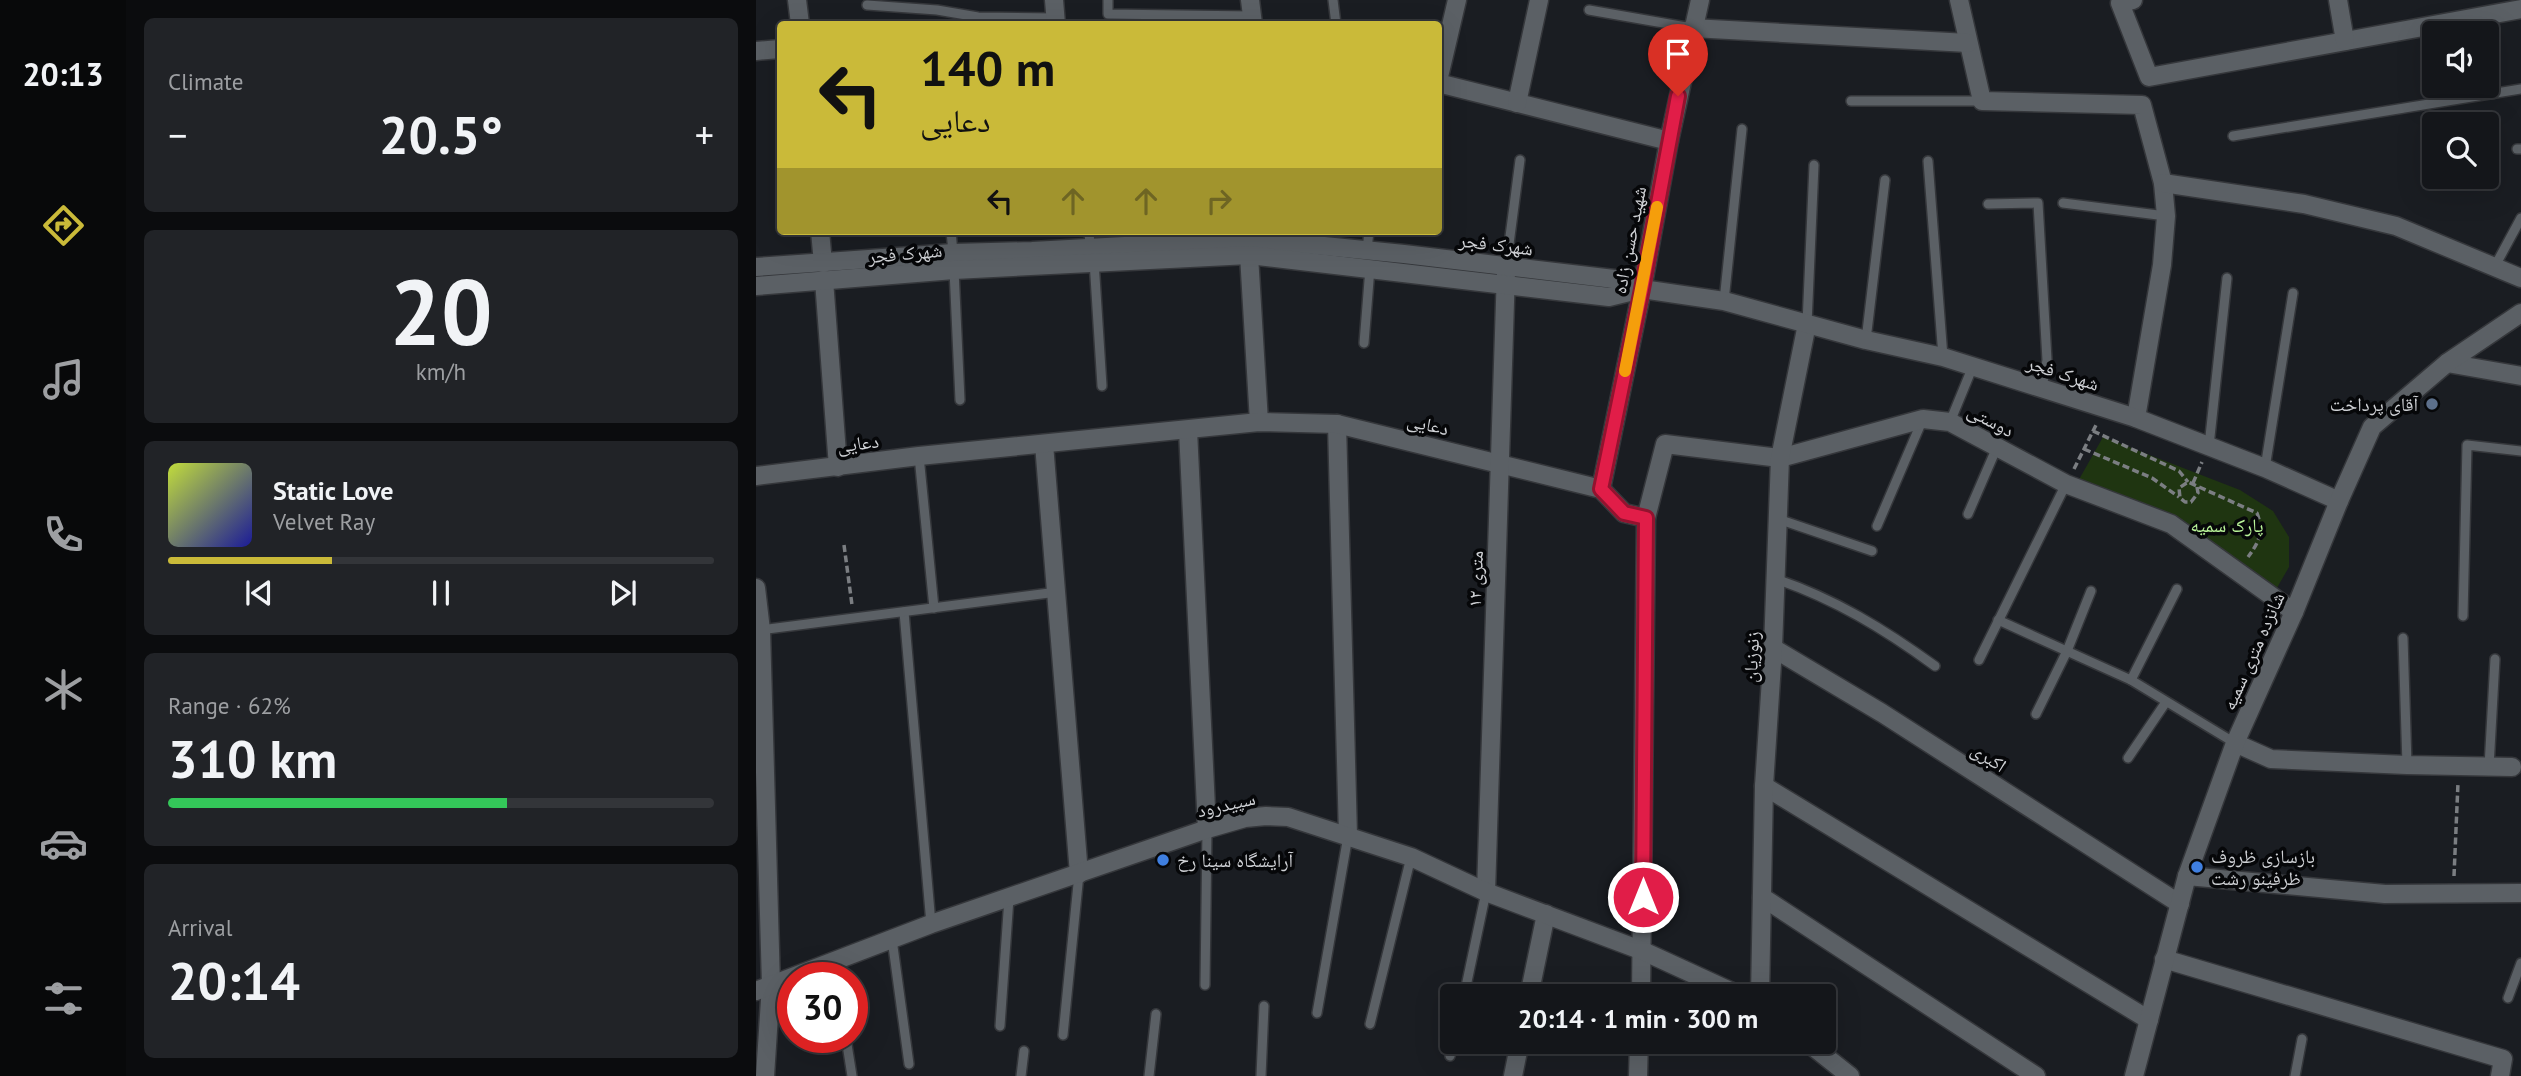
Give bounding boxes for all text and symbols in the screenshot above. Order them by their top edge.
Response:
map controls [2422,21,2499,189]
button: sound [2422,21,2499,98]
pin [1648,24,1708,96]
icon: arrive [1659,35,1697,73]
text: 140 m [920,36,1055,100]
icon: left [805,49,896,140]
text: 20:13 [22,53,104,95]
text: Climate [168,67,243,96]
text: دعایی [920,99,990,141]
text: 20.5° [379,101,503,168]
text: − [168,110,187,159]
text: + [695,110,714,159]
button: search [2422,112,2499,189]
icon: left [981,182,1019,220]
icon: ahead [1054,182,1092,220]
icon: ahead [1127,182,1165,220]
icon: right [1200,182,1238,220]
street label: شهید حسن زاده [1607,184,1651,296]
icon: directions [39,201,88,250]
street label: شهرک فجر [1457,227,1534,260]
street label: شهرک فجر [866,238,943,268]
text: 20 [389,252,493,370]
street label: شهرک فجر [2023,350,2102,396]
icon: music [39,355,88,404]
text: km/h [416,357,466,386]
place label: آقای پرداخت [2330,392,2419,416]
marker: آقای پرداخت [2424,396,2440,412]
street label: دوستی [1964,398,2018,442]
street label: دعایی [1405,408,1451,440]
street label: دعایی [836,429,880,457]
text: Static Love [273,474,394,507]
text: Velvet Ray [273,507,375,536]
icon: phone [39,510,88,559]
park label: پارک سمیه [2190,513,2264,537]
street label: ۱۲ متری [1462,550,1488,608]
icon: previous [240,574,278,612]
icon: pause [422,574,460,612]
icon: next [604,574,642,612]
street label: شانزده متری سمیه [2216,588,2290,714]
street label: زنوزیان [1738,631,1764,683]
icon: climate [39,665,88,714]
text: Range · 62% [168,691,291,720]
text: 310 km [168,725,337,792]
street label: اکبری [1967,737,2011,777]
street label: سپیدرود [1194,786,1258,823]
icon: car [39,819,88,868]
place label: بازسازی ظروف ظرفینو رشت [2211,844,2315,890]
place label: آرایشگاه سینا رخ [1177,848,1294,872]
marker: آرایشگاه سینا رخ [1155,852,1171,868]
marker: بازسازی ظروف ظرفینو رشت [2189,859,2205,875]
position arrow [1606,860,1680,934]
text: Arrival [168,913,232,942]
text: 20:14 [168,947,300,1014]
speed limit sign: 30 [777,962,868,1053]
icon: filters [39,974,88,1023]
text: 20:14 · 1 min · 300 m [1518,1002,1758,1035]

